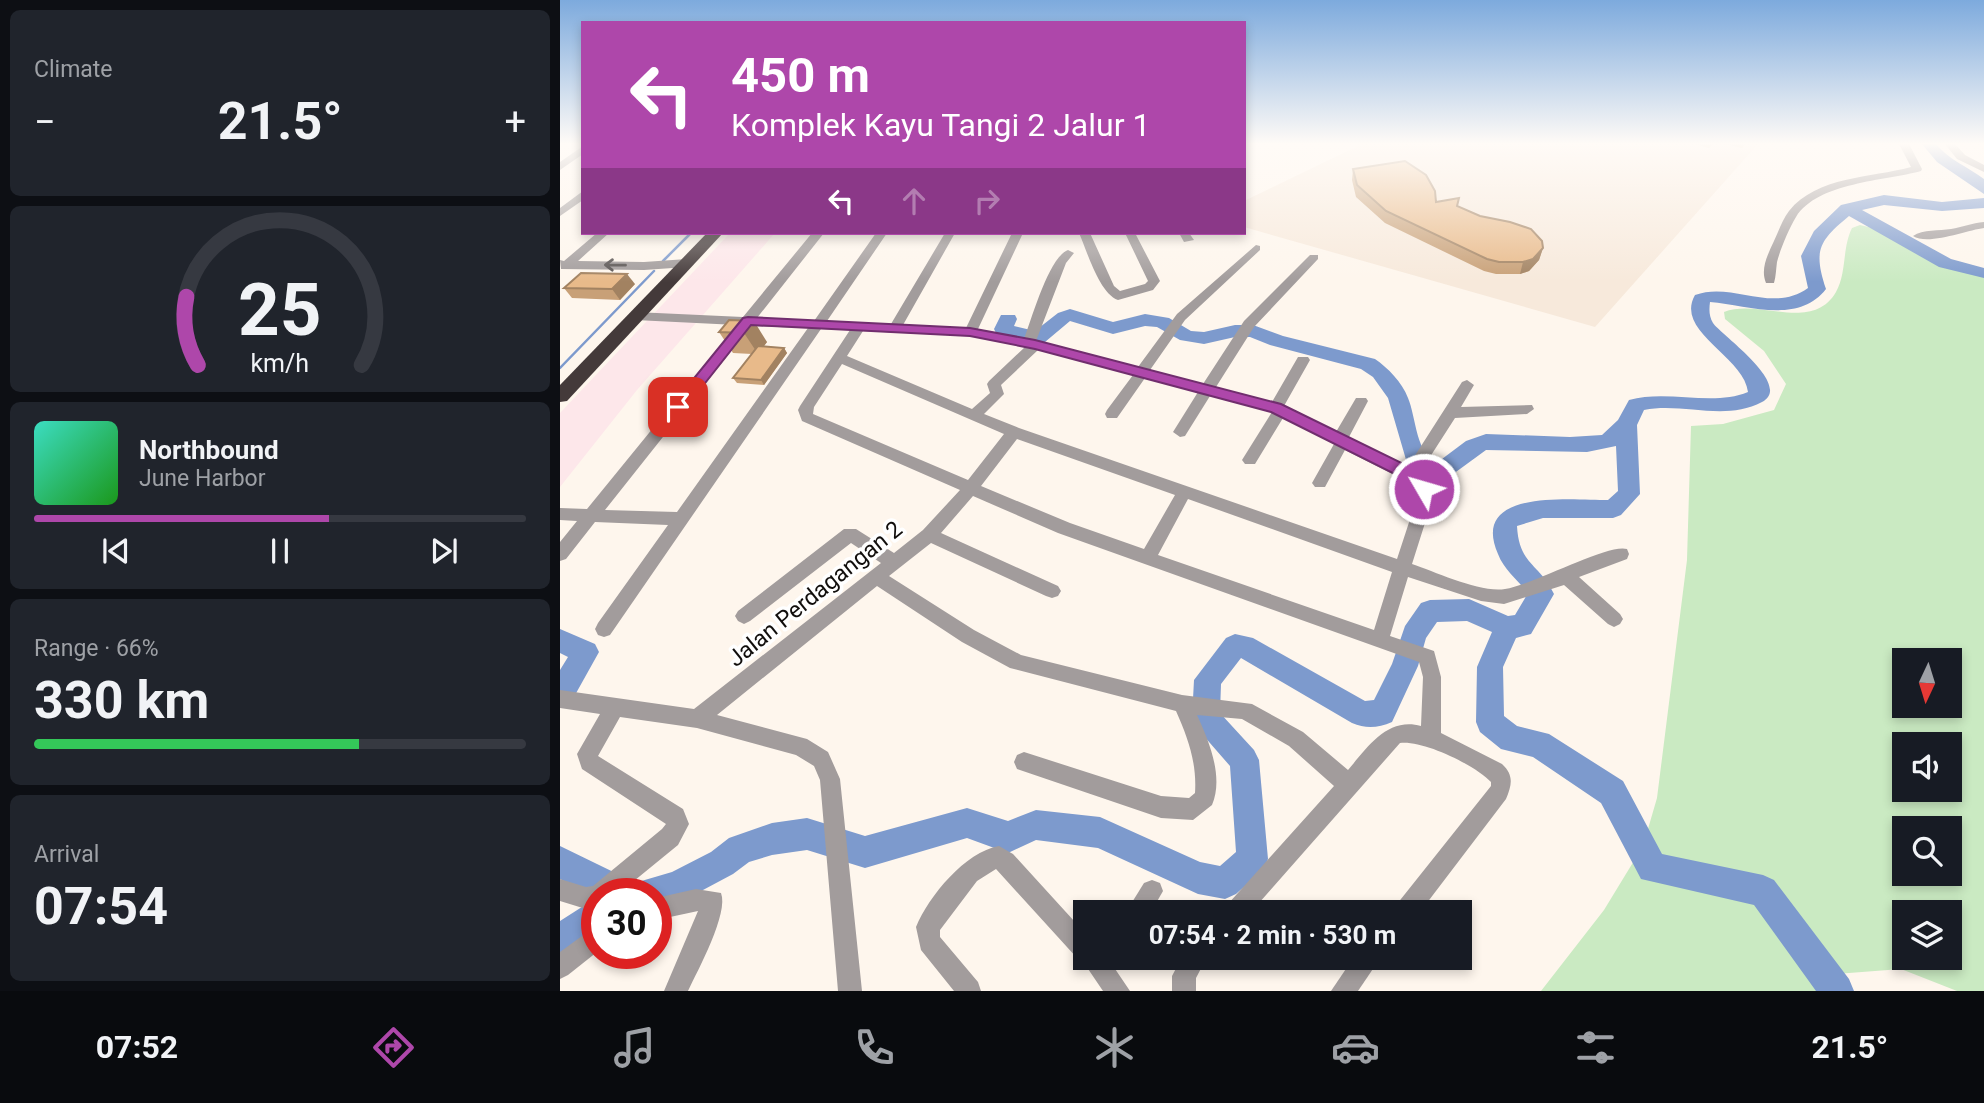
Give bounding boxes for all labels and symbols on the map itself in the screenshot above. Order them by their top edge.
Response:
one-way arrow [604,259,627,272]
pin [648,377,708,437]
position arrow [1387,452,1461,526]
street label: Jalan Perdagangan 2 [722,515,908,673]
north arrow [1892,648,1962,718]
speed limit sign: 30 [581,878,672,969]

